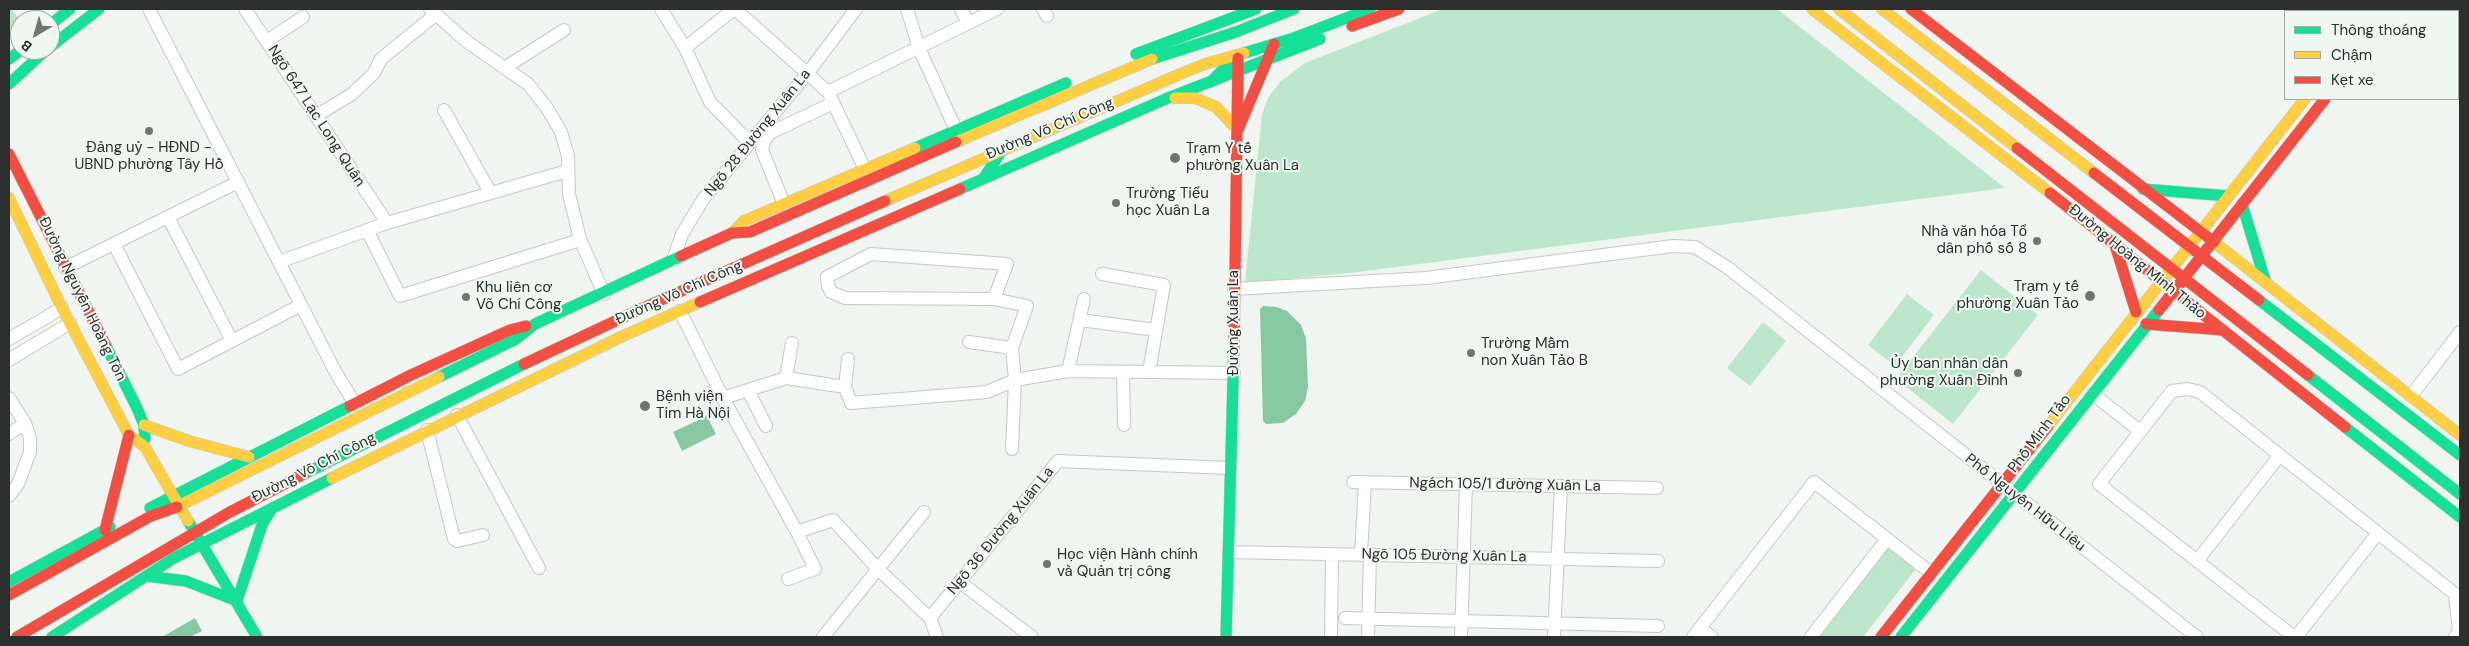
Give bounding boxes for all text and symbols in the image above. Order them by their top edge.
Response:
north arrow [10,10,60,60]
legend [2284,10,2459,100]
text: Thông thoáng [2331,20,2426,40]
text: B [17,36,35,56]
street label: Ngõ 647 Lạc Long Quân [263,42,369,190]
text: Chậm [2331,45,2372,65]
street label: Ngõ 28 Đường Xuân La [701,66,815,200]
text: Kẹt xe [2331,70,2374,90]
street label: Đường Võ Chí Công [984,94,1116,164]
marker: Đảng uỷ - HĐND - UBND phường Tây Hồ [143,125,155,137]
place label: Đảng uỷ - HĐND - UBND phường Tây Hồ [74,139,224,174]
place label: Trạm Y tế phường Xuân La [1186,140,1299,175]
marker: Trạm Y tế phường Xuân La [1168,151,1182,165]
place label: Trường Tiểu học Xuân La [1126,185,1210,220]
marker: Trường Tiểu học Xuân La [1110,197,1122,209]
street label: Đường Hoàng Minh Thảo [2065,201,2209,323]
street label: Đường Nguyễn Hoàng Tôn [34,214,130,384]
place label: Nhà văn hóa Tổ dân phố số 8 [1921,223,2027,258]
marker: Nhà văn hóa Tổ dân phố số 8 [2031,235,2043,247]
street label: Đường Võ Chí Công [613,257,745,329]
street label: Đường Xuân La [1225,270,1243,376]
place label: Trạm y tế phường Xuân Tảo [1956,278,2079,313]
place label: Khu liên cơ Võ Chí Công [476,279,561,314]
marker: Trạm y tế phường Xuân Tảo [2083,289,2097,303]
marker: Khu liên cơ Võ Chí Công [460,291,472,303]
place label: Trường Mầm non Xuân Tảo B [1481,335,1588,370]
marker: Trường Mầm non Xuân Tảo B [1465,347,1477,359]
place label: Ủy ban nhân dân phường Xuân Đỉnh [1880,355,2008,390]
marker: Ủy ban nhân dân phường Xuân Đỉnh [2012,367,2024,379]
place label: Bệnh viện Tim Hà Nội [656,388,730,423]
street label: Phố Minh Tảo [2005,391,2075,477]
marker: Bệnh viện Tim Hà Nội [638,399,652,413]
street label: Đường Võ Chí Công [249,429,379,507]
street label: Phố Nguyễn Hữu Liêu [1961,450,2089,556]
street label: Ngõ 36 Đường Xuân La [944,463,1058,599]
street label: Ngách 105/1 đường Xuân La [1409,474,1601,496]
place label: Học viện Hành chính và Quản trị công [1057,546,1198,581]
street label: Ngõ 105 Đường Xuân La [1361,546,1527,566]
marker: Học viện Hành chính và Quản trị công [1041,558,1053,570]

